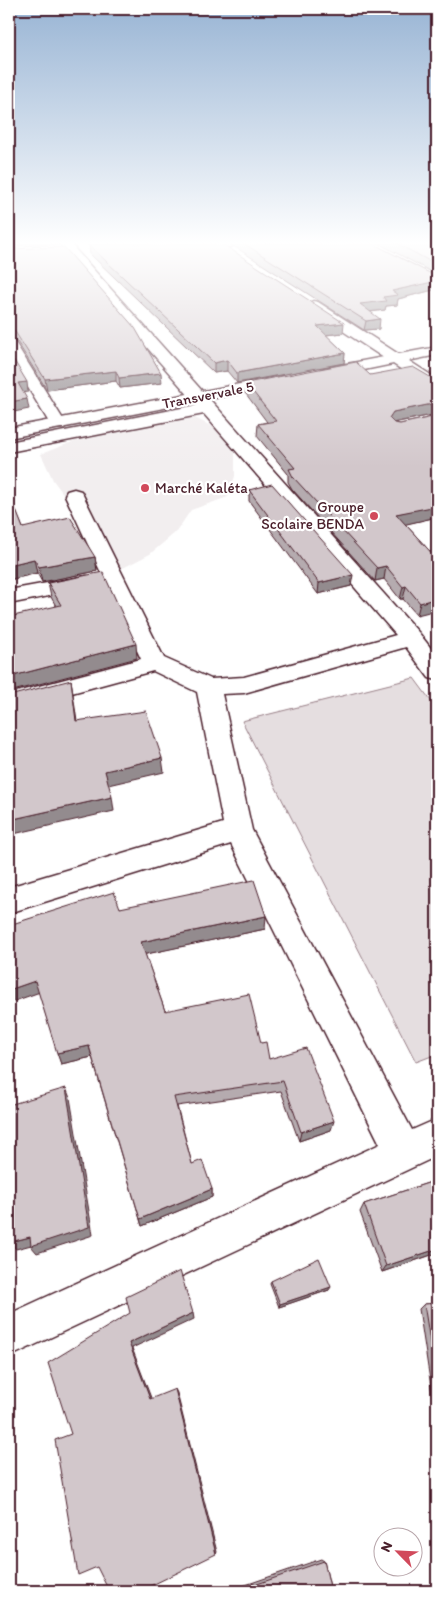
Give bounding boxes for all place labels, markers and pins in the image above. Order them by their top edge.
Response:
place label: Marché Kaléta [155,479,248,497]
marker: Marché Kaléta [139,482,151,494]
place label: Groupe Scolaire BENDA [261,498,364,533]
marker: Groupe Scolaire BENDA [368,510,380,522]

